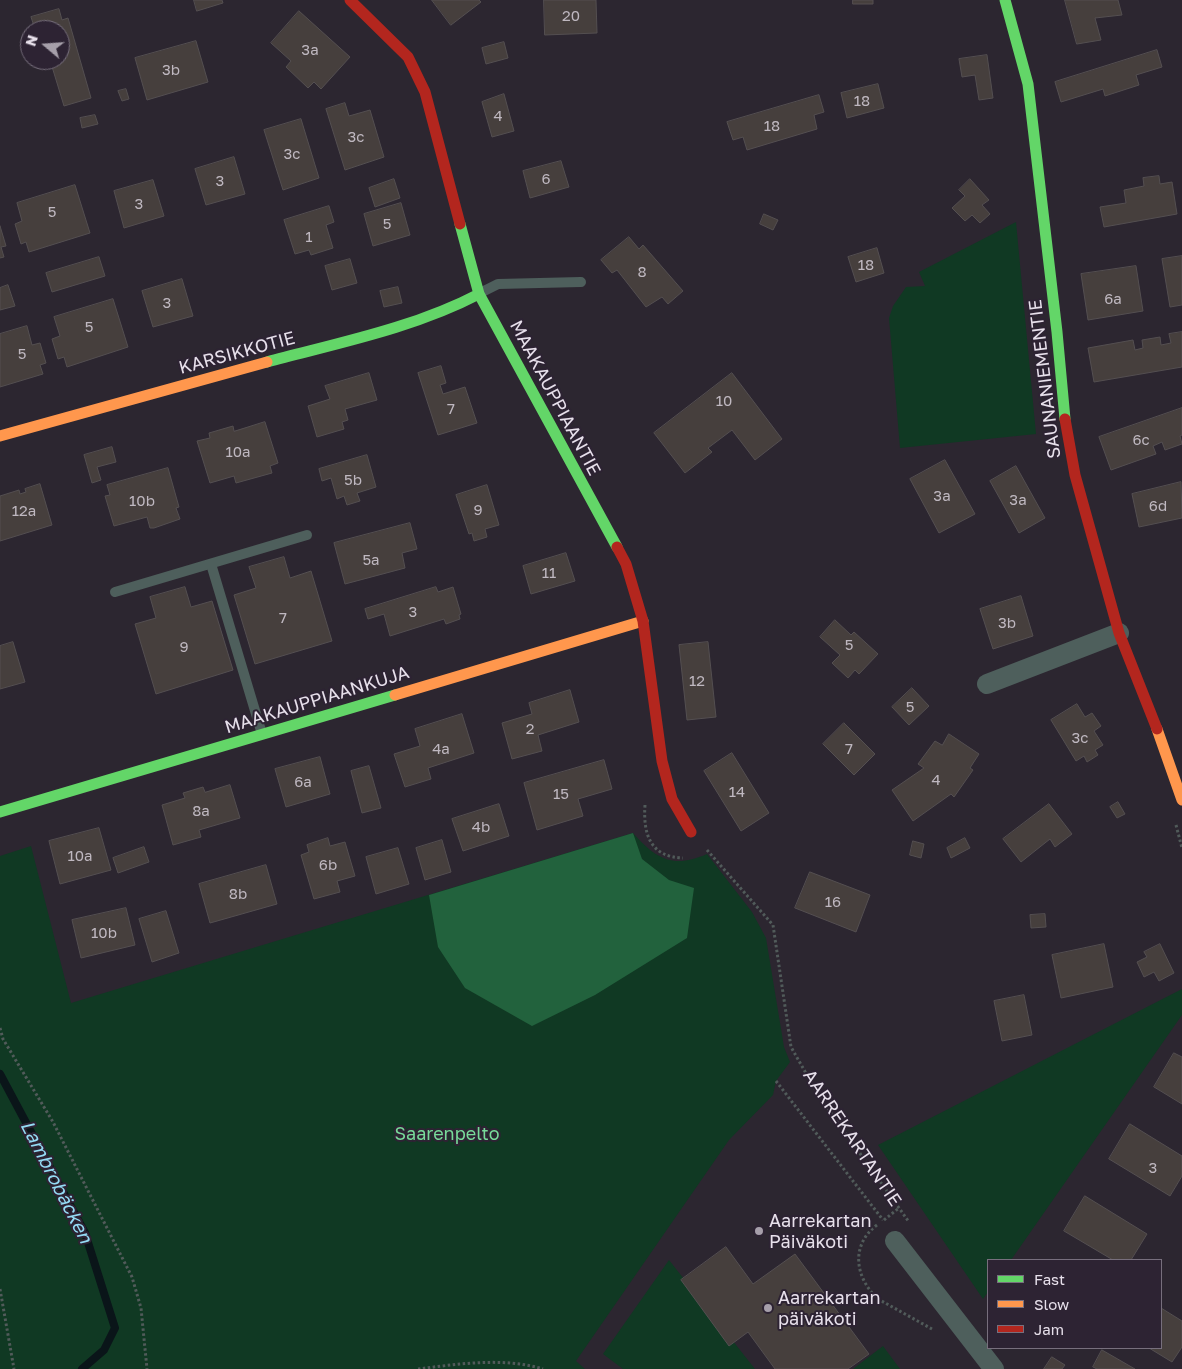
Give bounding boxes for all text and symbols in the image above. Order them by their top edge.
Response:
house number: 20 [562,7,580,25]
north arrow [20,20,70,70]
text: N [21,33,41,48]
house number: 3a [301,41,319,59]
house number: 3b [162,61,180,79]
house number: 18 [854,92,870,110]
house number: 4 [493,107,503,125]
house number: 18 [764,117,780,135]
house number: 3c [348,128,364,146]
house number: 3c [284,145,300,163]
house number: 6 [541,170,551,188]
house number: 3 [216,172,224,190]
house number: 3 [135,195,143,213]
house number: 5 [48,203,56,221]
house number: 5 [383,215,391,233]
house number: 1 [305,228,313,246]
house number: 18 [858,256,874,274]
house number: 8 [637,263,647,281]
house number: 6a [1104,290,1122,308]
house number: 3 [163,294,171,312]
street label: SAUNANIEMENTIE [1025,298,1065,460]
street label: MAAKAUPPIAANTIE [505,317,605,479]
house number: 5 [85,318,93,336]
street label: KARSIKKOTIE [176,327,298,379]
house number: 5 [18,345,26,363]
house number: 10 [716,392,732,410]
house number: 7 [447,400,455,418]
house number: 6c [1132,431,1150,449]
house number: 10a [225,443,251,461]
house number: 5b [344,471,362,489]
house number: 3a [933,487,951,505]
house number: 3a [1009,491,1027,509]
house number: 10b [129,492,155,510]
house number: 6d [1149,497,1167,515]
house number: 9 [473,501,483,519]
house number: 12a [12,502,36,520]
house number: 5a [362,551,380,569]
house number: 11 [542,564,556,582]
house number: 3 [409,603,417,621]
house number: 7 [279,609,287,627]
house number: 3b [998,614,1016,632]
house number: 5 [845,636,853,654]
house number: 9 [179,638,189,656]
street label: MAAKAUPPIAANKUJA [222,662,412,738]
house number: 12 [689,672,705,690]
house number: 5 [906,698,914,716]
house number: 2 [526,720,534,738]
house number: 3c [1072,729,1088,747]
house number: 4a [432,740,450,758]
house number: 7 [845,740,853,758]
house number: 4 [931,771,941,789]
house number: 6a [294,773,312,791]
house number: 14 [729,783,745,801]
house number: 15 [553,785,569,803]
house number: 8a [192,802,210,820]
house number: 4b [472,818,490,836]
house number: 10a [67,847,93,865]
house number: 6b [319,856,337,874]
house number: 8b [229,885,247,903]
house number: 16 [825,893,841,911]
house number: 10b [91,924,117,942]
street label: AARREKARTANTIE [798,1066,906,1210]
water label: Lambrobäcken [15,1117,97,1247]
park label: Saarenpelto [394,1123,500,1145]
house number: 3 [1149,1159,1157,1177]
place label: Aarrekartan Päiväkoti [769,1210,872,1252]
marker: Aarrekartan Päiväkoti [753,1225,765,1237]
legend [987,1259,1162,1349]
text: Fast [1034,1270,1065,1288]
place label: Aarrekartan päiväkoti [778,1287,881,1330]
text: Slow [1034,1295,1069,1313]
marker: Aarrekartan päiväkoti [762,1302,774,1314]
text: Jam [1034,1320,1064,1338]

